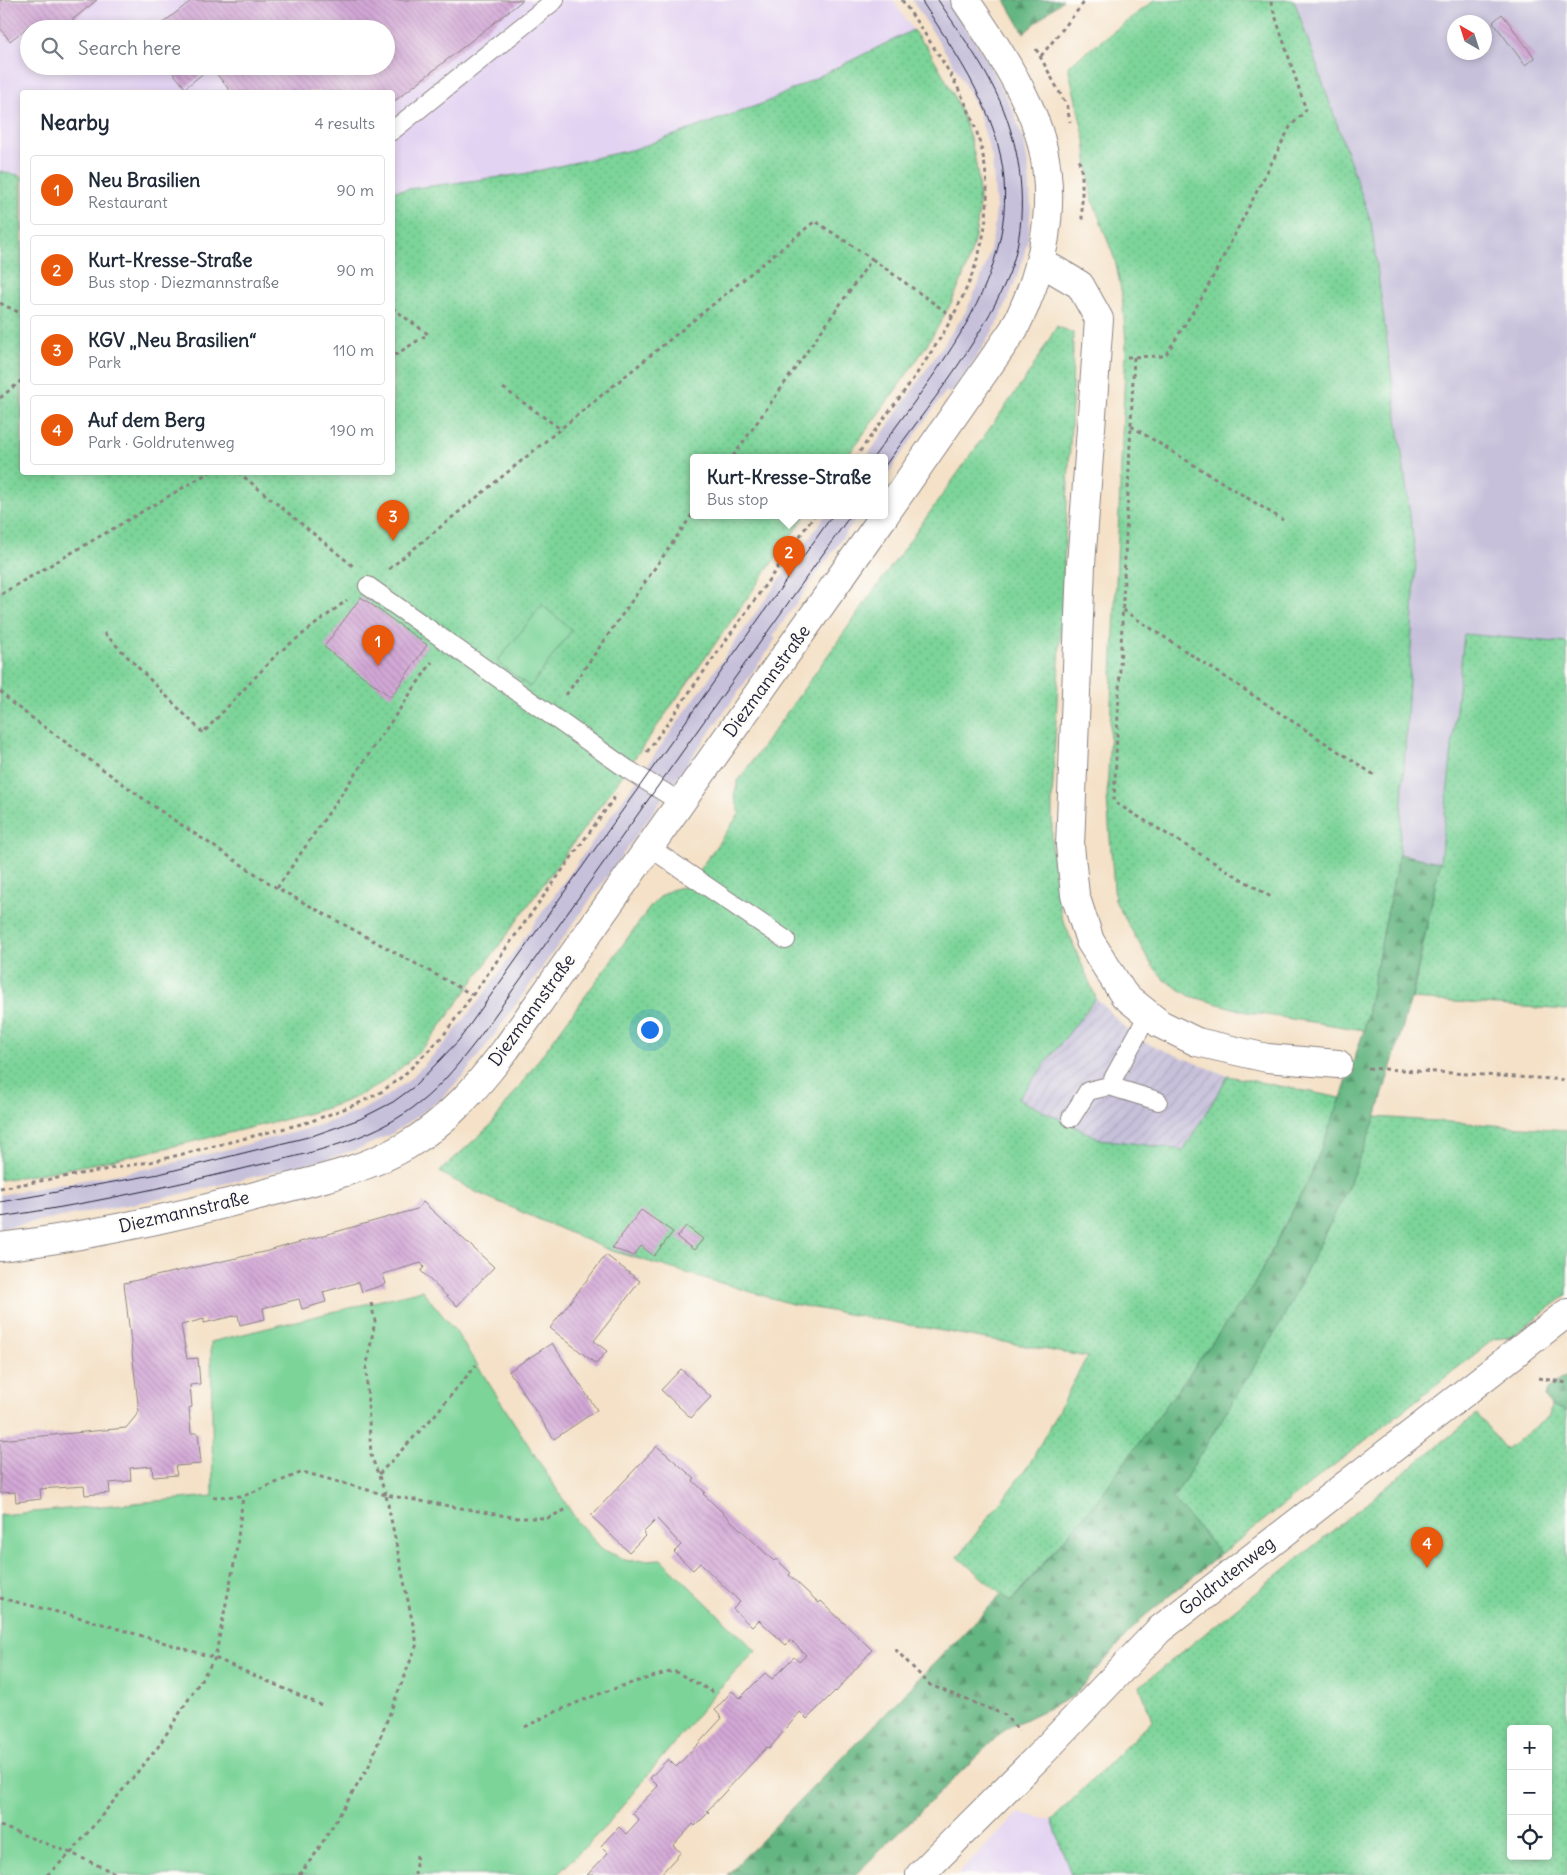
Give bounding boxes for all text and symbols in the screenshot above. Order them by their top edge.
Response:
north arrow [1447,15,1492,60]
search box [20,20,395,75]
icon: search [38,34,66,62]
text: Search here [78,36,181,60]
text: Nearby [40,109,110,136]
text: 4 results [314,113,375,133]
text: Neu Brasilien [88,168,200,192]
text: 1 [54,180,60,200]
text: 90 m [336,180,374,200]
text: Restaurant [88,192,168,212]
text: Kurt-Kresse-Straße [88,248,252,272]
text: 2 [53,260,61,280]
text: 90 m [336,260,374,280]
text: Bus stop · Diezmannstraße [88,272,279,292]
text: KGV „Neu Brasilien“ [88,328,256,352]
text: 3 [52,340,62,360]
text: 110 m [333,340,374,360]
text: Park [88,352,121,372]
text: Auf dem Berg [88,408,205,432]
text: 4 [52,420,62,440]
text: 190 m [330,420,374,440]
text: Park · Goldrutenweg [88,432,235,452]
popup [690,454,888,519]
text: Kurt-Kresse-Straße [707,465,871,489]
text: Bus stop [707,489,768,509]
pin: 3 [377,500,409,541]
pin: 2 [773,536,805,577]
street label: Diezmannstraße [718,620,815,741]
pin: 1 [362,625,394,666]
street label: Diezmannstraße [483,949,580,1070]
your location [637,1017,663,1043]
street label: Diezmannstraße [116,1185,251,1238]
pin: 4 [1411,1527,1443,1568]
street label: Goldrutenweg [1174,1531,1279,1620]
map controls [1507,1725,1552,1860]
button: + [1507,1725,1552,1770]
button: − [1507,1770,1552,1815]
button: locate [1507,1815,1552,1860]

